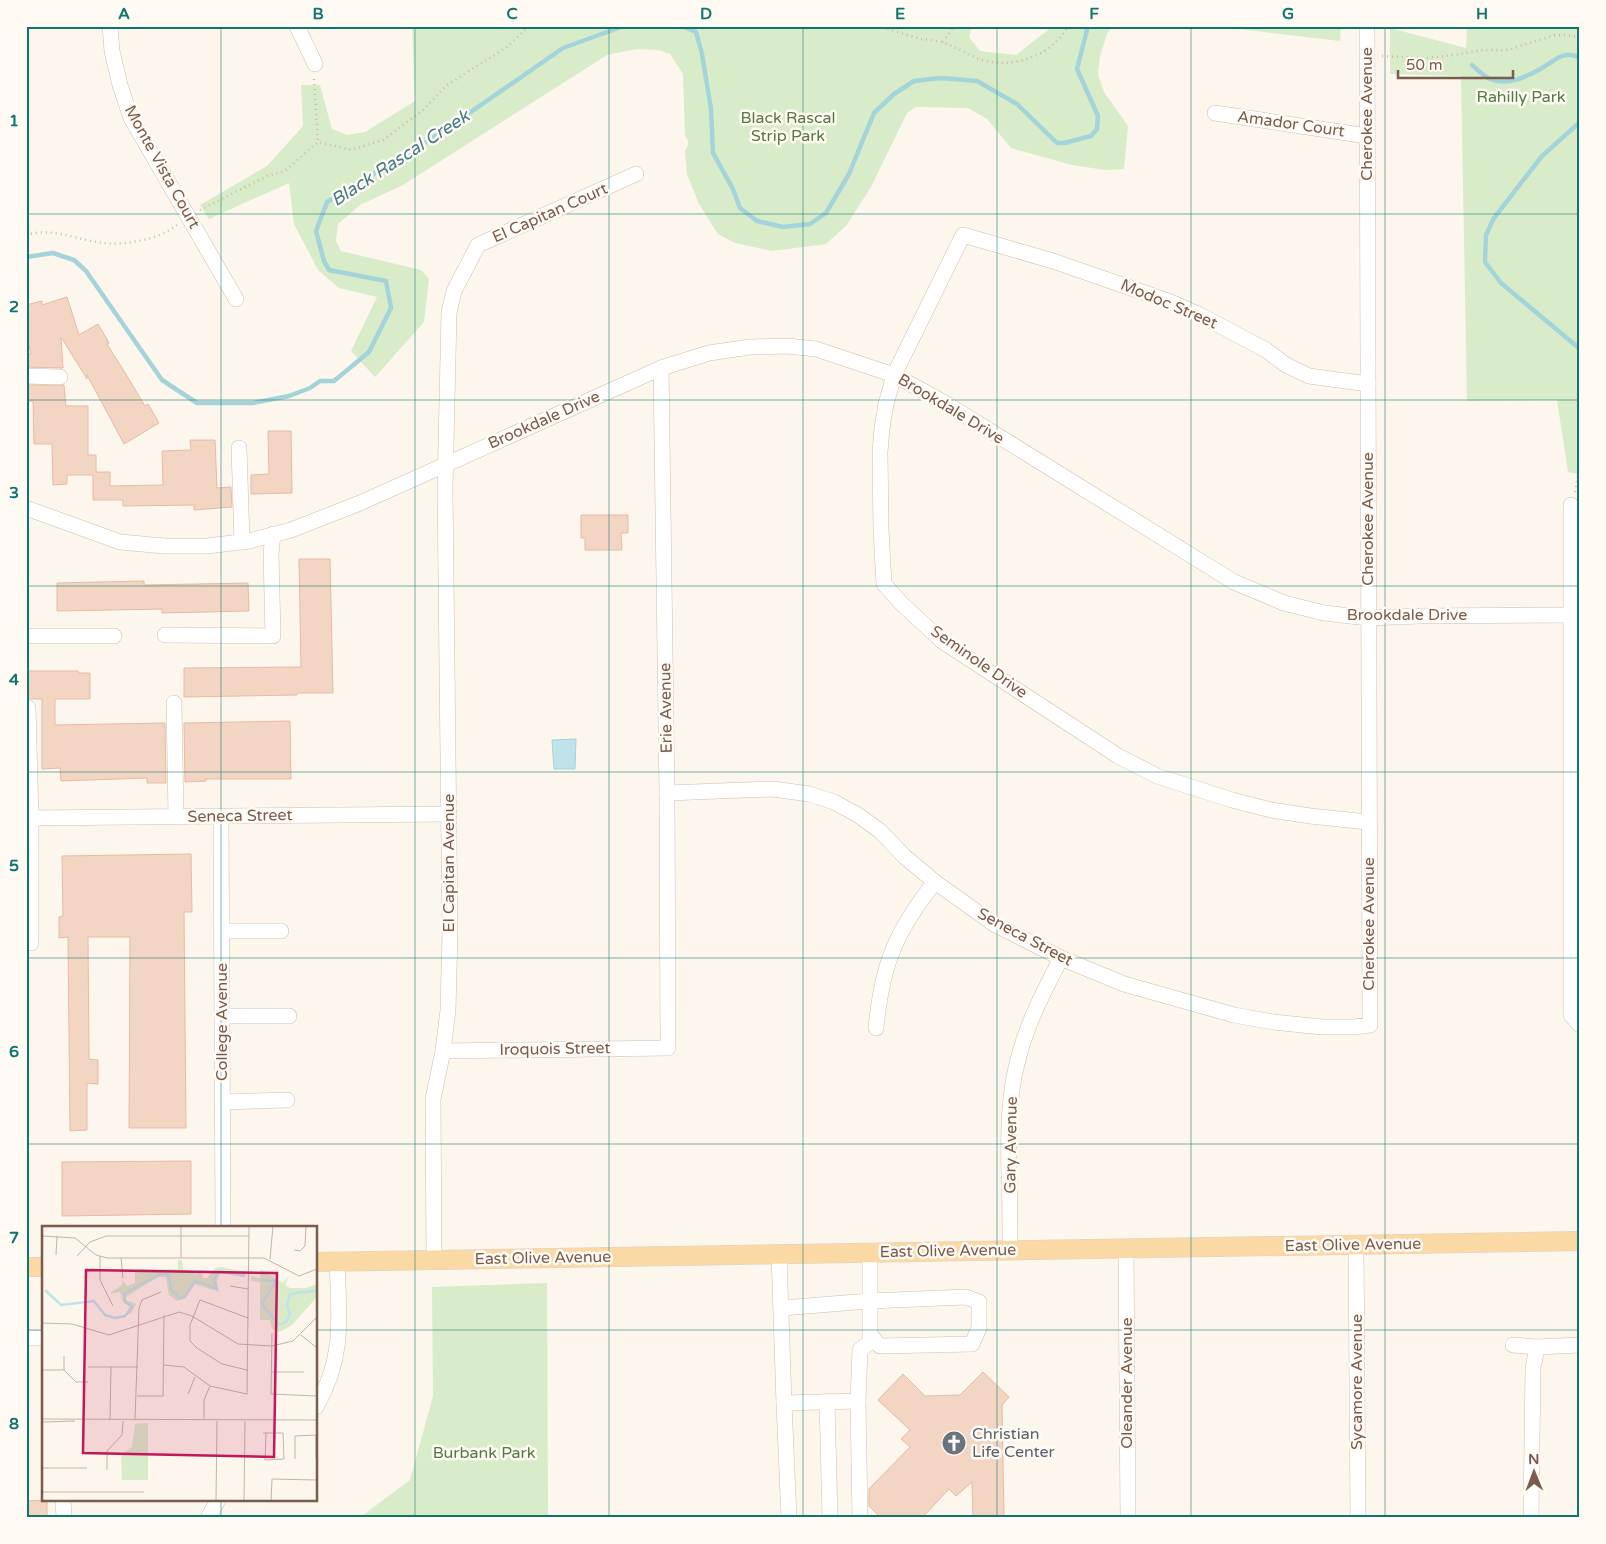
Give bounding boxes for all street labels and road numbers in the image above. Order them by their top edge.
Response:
street label: Cherokee Avenue [1357,47,1377,181]
street label: Monte Vista Court [120,102,204,232]
street label: Amador Court [1236,107,1346,141]
street label: El Capitan Court [489,179,611,247]
street label: Modoc Street [1118,275,1220,333]
street label: Brookdale Drive [894,369,1008,449]
street label: Brookdale Drive [485,386,603,454]
street label: Cherokee Avenue [1358,452,1378,586]
street label: Brookdale Drive [1347,605,1467,625]
street label: Seminole Drive [927,621,1031,703]
street label: Erie Avenue [655,662,677,754]
street label: El Capitan Avenue [439,794,459,932]
street label: Seneca Street [187,805,293,827]
street label: Cherokee Avenue [1359,857,1379,991]
street label: Seneca Street [974,903,1076,971]
street label: College Avenue [212,963,232,1081]
street label: Iroquois Street [499,1038,611,1060]
street label: Gary Avenue [1000,1096,1022,1194]
street label: East Olive Avenue [1285,1234,1421,1256]
street label: East Olive Avenue [880,1240,1016,1262]
street label: East Olive Avenue [475,1247,611,1269]
street label: Sycamore Avenue [1347,1314,1367,1450]
street label: Oleander Avenue [1117,1317,1137,1449]

